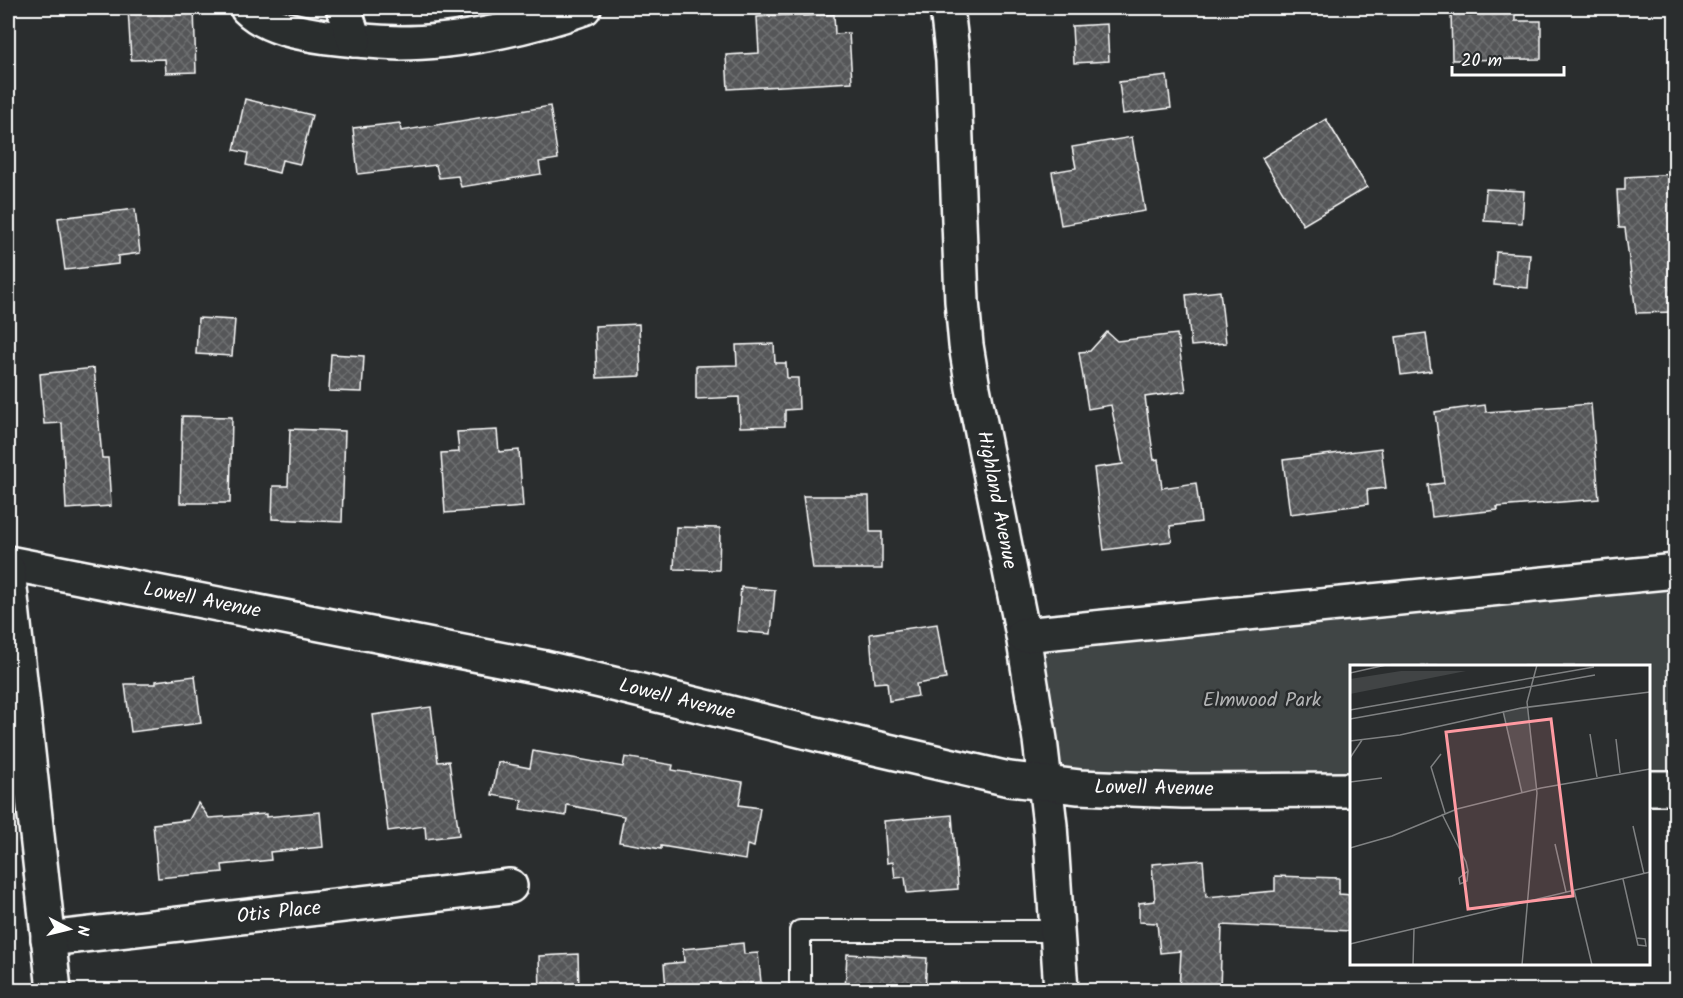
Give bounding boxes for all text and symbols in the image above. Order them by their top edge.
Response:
scale bar [1452,39,1564,77]
text: 20 m [1461,47,1502,76]
street label: Highland Avenue [967,428,1025,572]
street label: Lowell Avenue [140,574,264,628]
inset map [1350,665,1650,965]
street label: Lowell Avenue [615,670,739,730]
park label: Elmwood Park [1203,685,1322,717]
street label: Lowell Avenue [1094,772,1214,806]
street label: Otis Place [235,893,323,933]
north arrow [39,899,99,959]
text: N [69,924,95,937]

